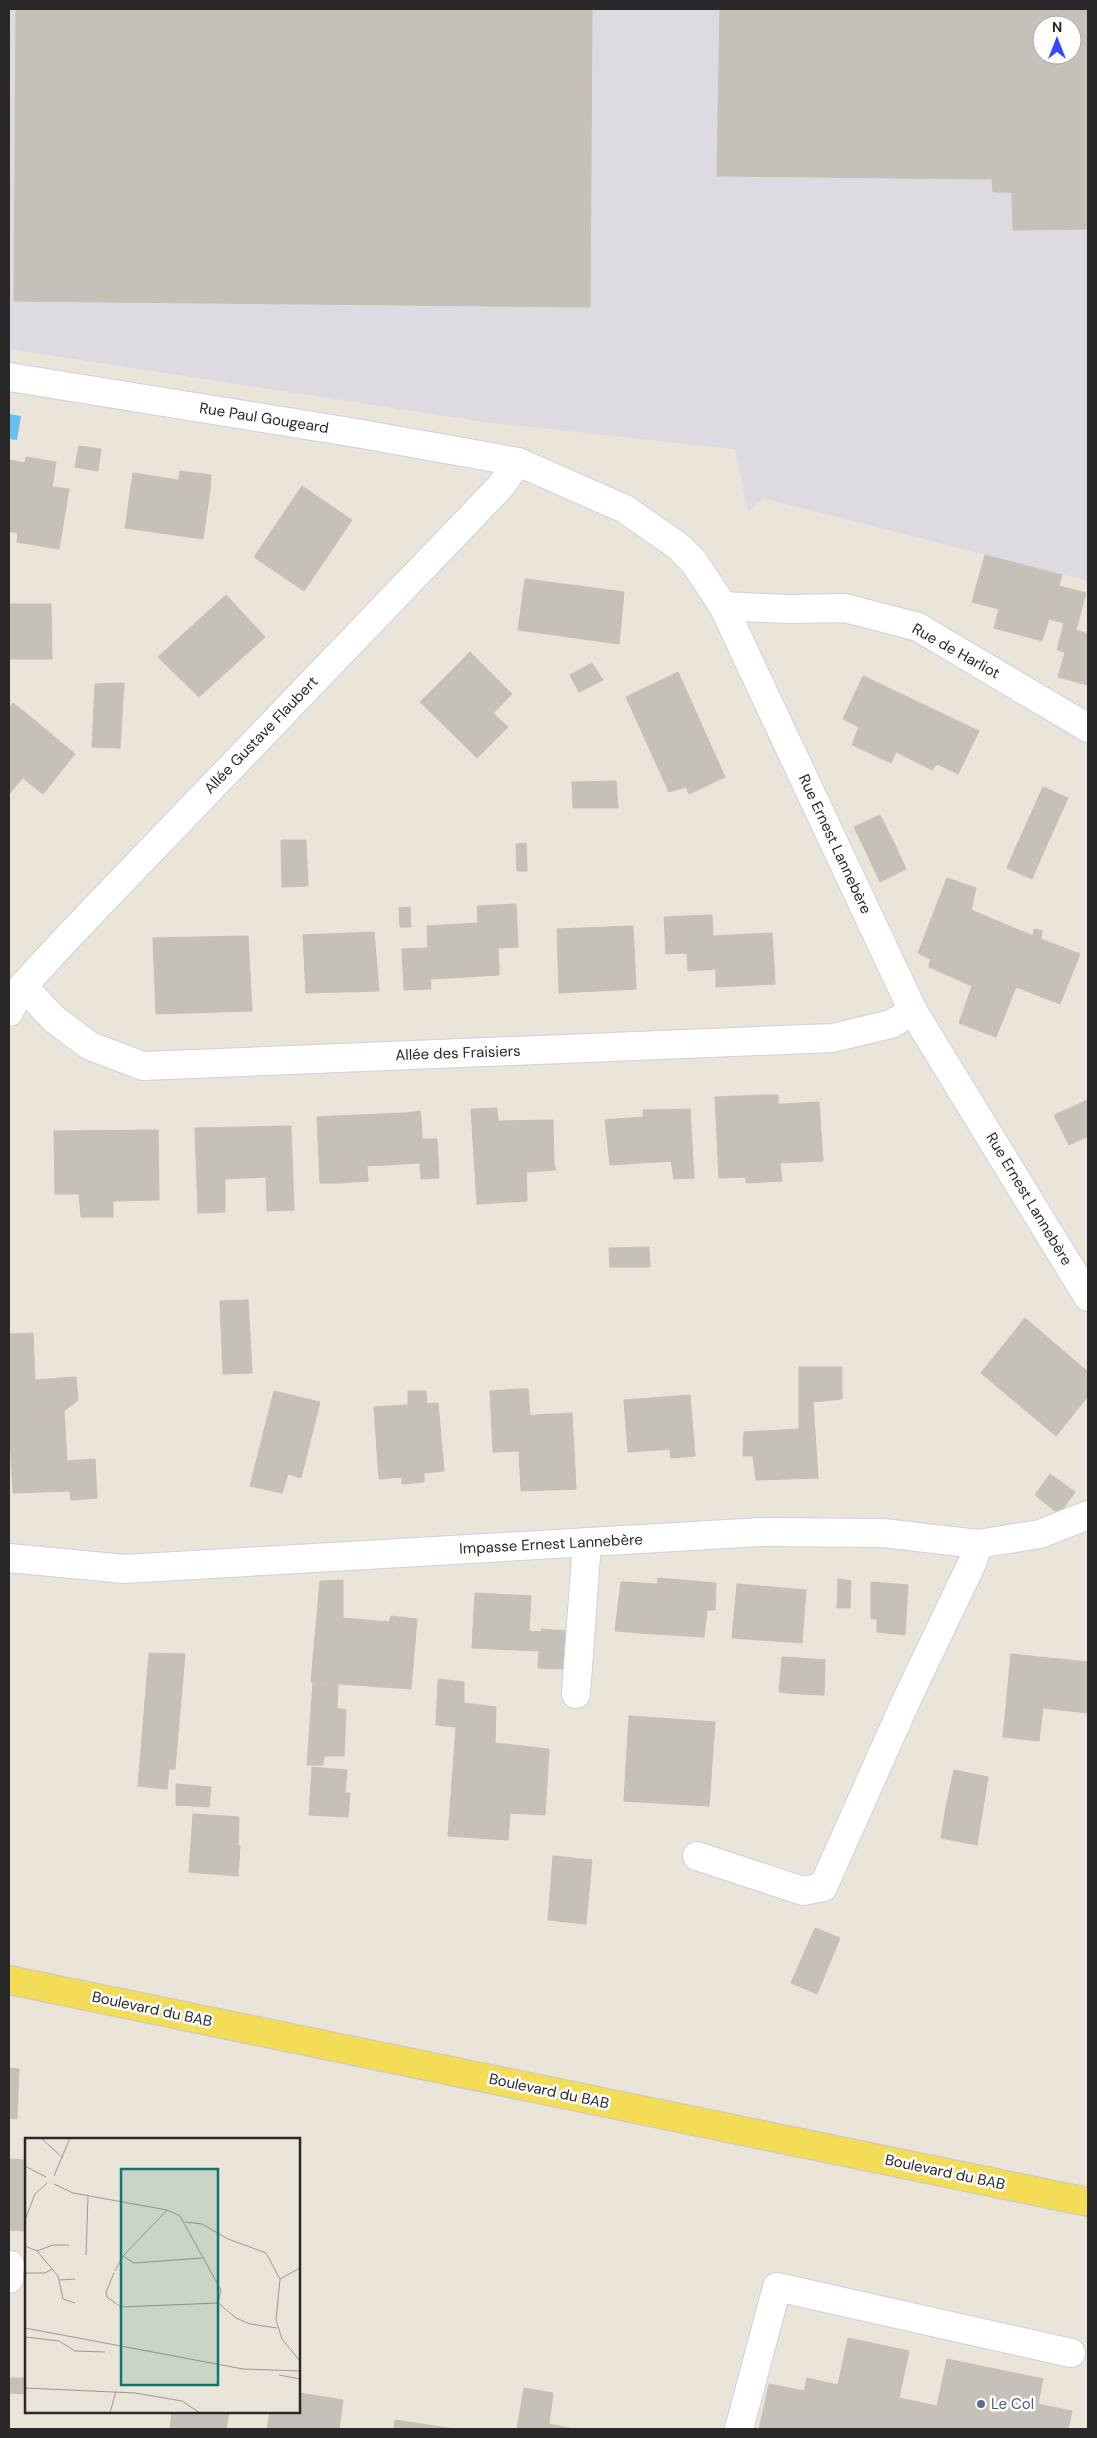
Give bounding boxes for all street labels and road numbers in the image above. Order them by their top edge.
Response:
street label: Rue Paul Gougeard [198,398,330,438]
street label: Rue de Harliot [909,619,1003,683]
street label: Allée Gustave Flaubert [200,672,322,798]
street label: Rue Ernest Lannebère [794,771,876,917]
street label: Allée des Fraisiers [395,1041,521,1065]
street label: Rue Ernest Lannebère [981,1129,1077,1269]
street label: Impasse Ernest Lannebère [459,1529,643,1559]
street label: Boulevard du BAB [90,1987,214,2031]
street label: Boulevard du BAB [487,2069,611,2113]
street label: Boulevard du BAB [883,2150,1007,2194]

